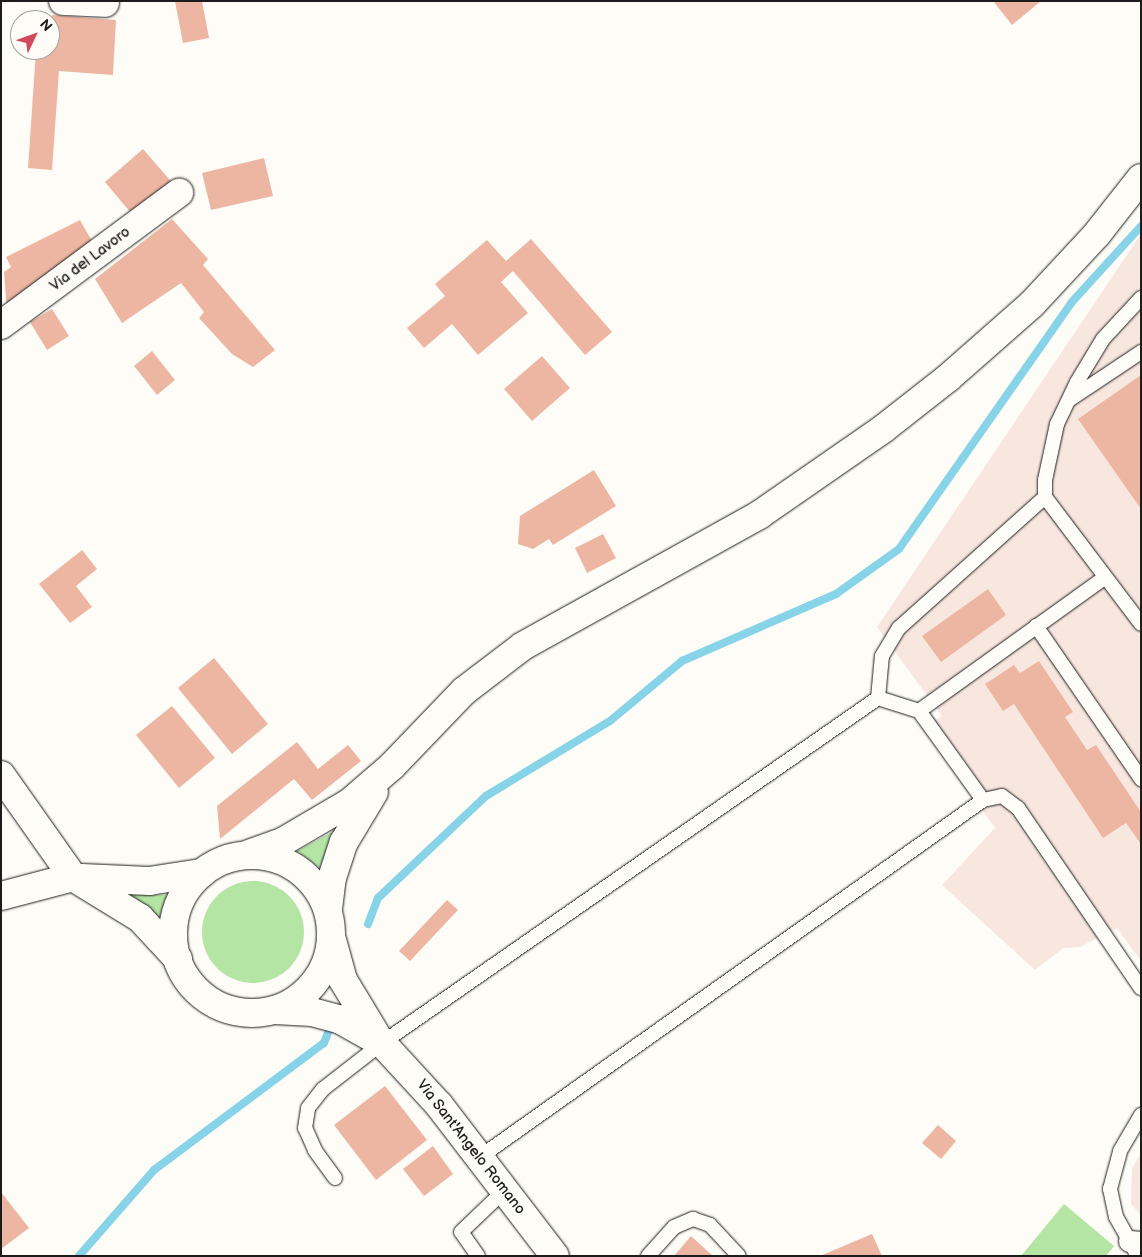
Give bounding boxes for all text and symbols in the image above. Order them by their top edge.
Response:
north arrow [10,10,60,60]
text: N [36,16,56,35]
street label: Via del Lavoro [46,223,134,295]
street label: Via Sant'Angelo Romano [413,1076,529,1218]

